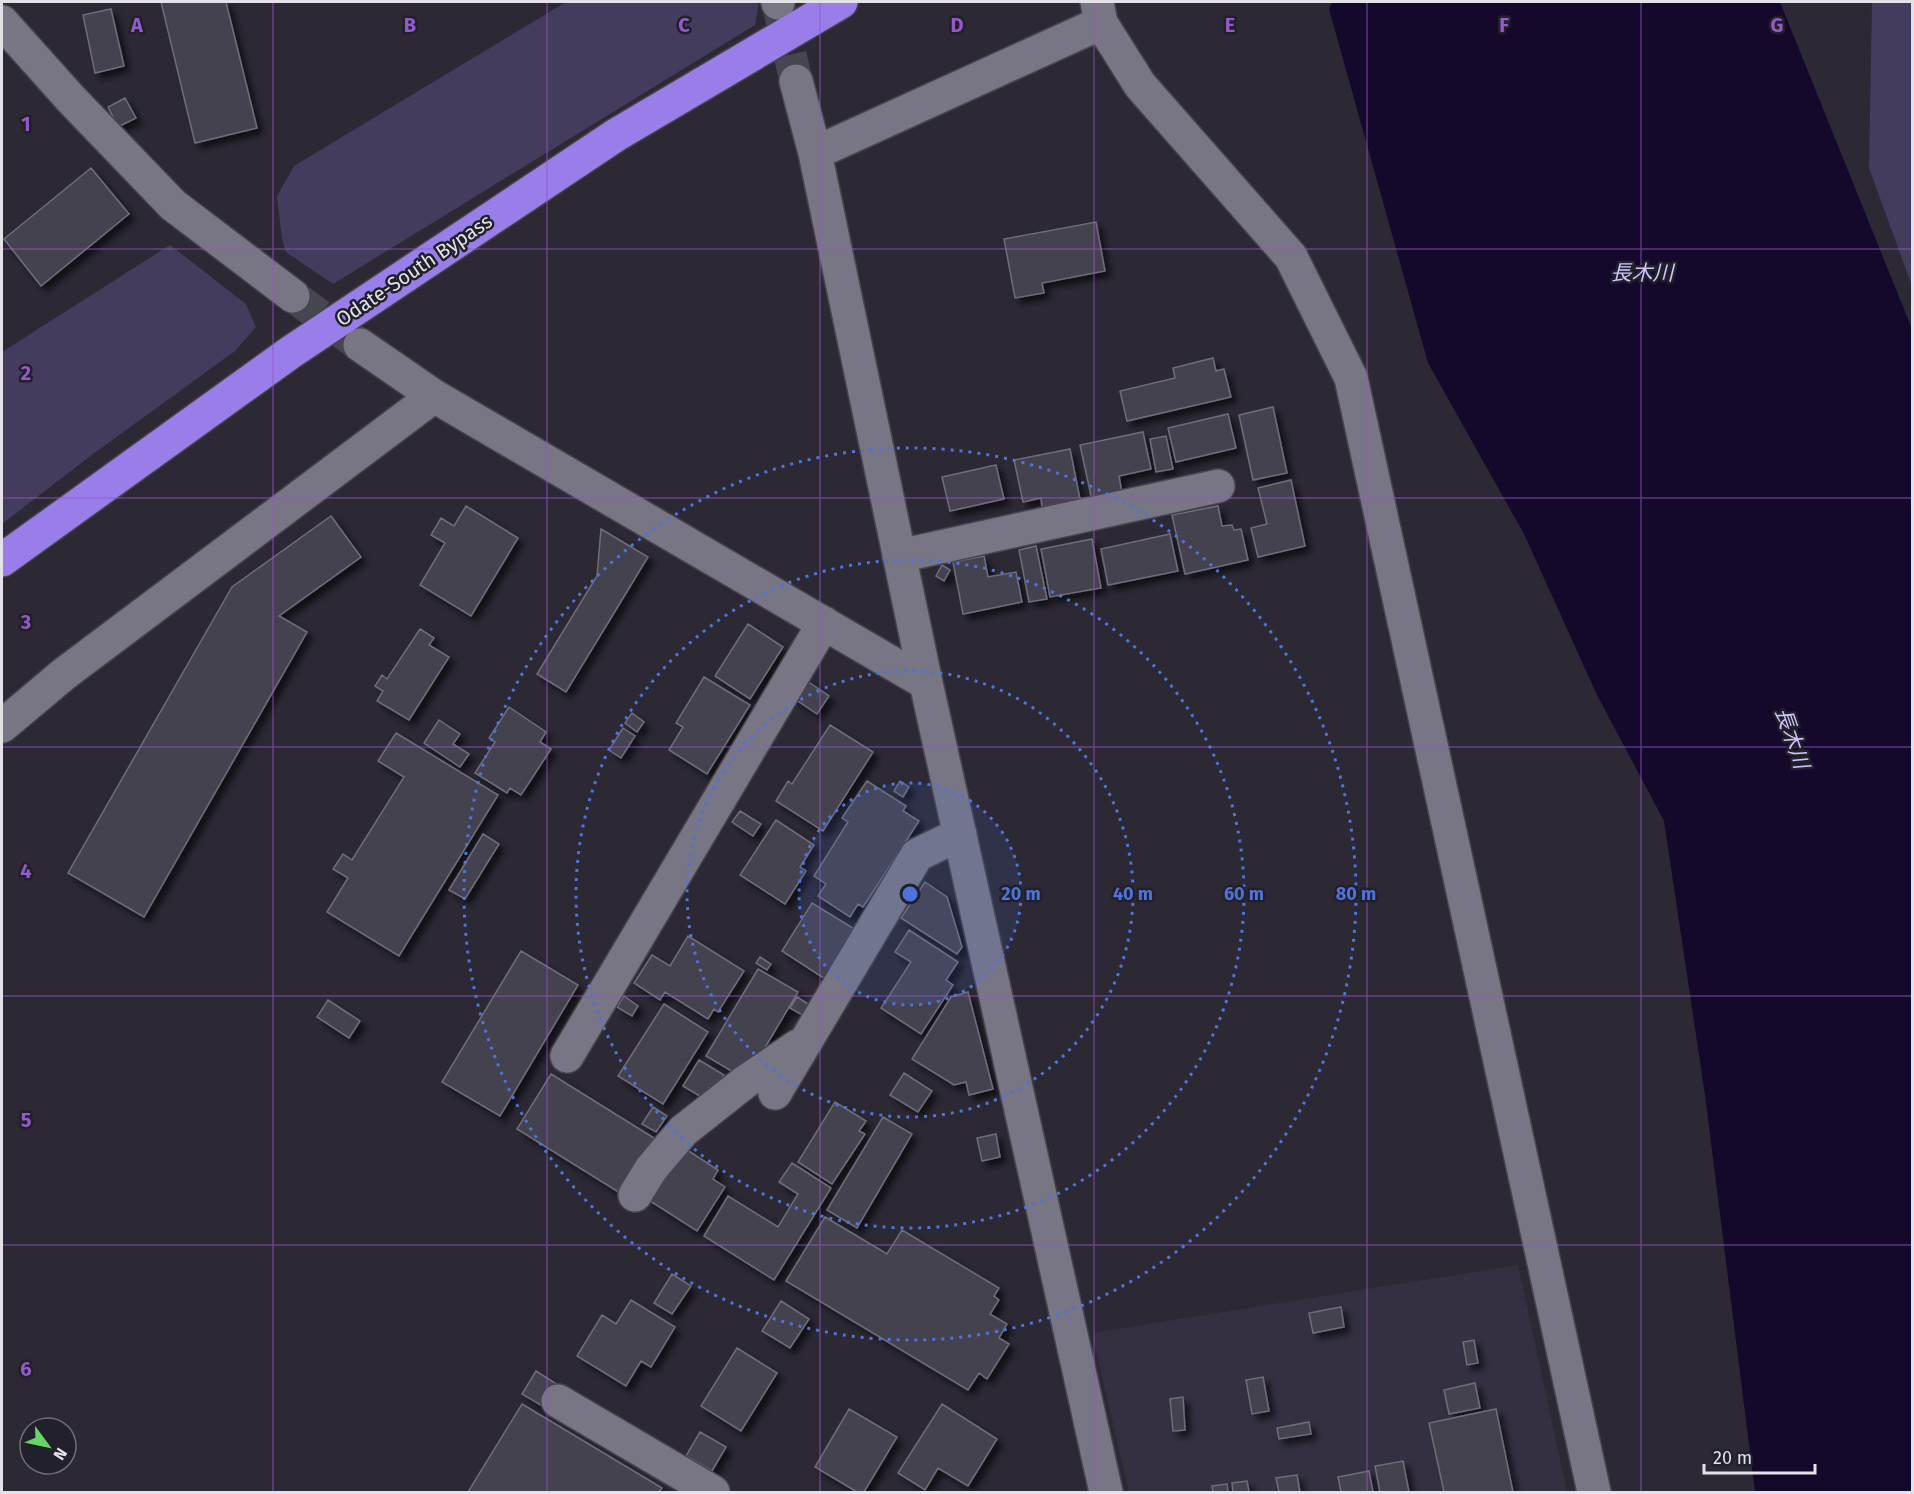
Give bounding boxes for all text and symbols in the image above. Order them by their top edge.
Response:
text: A [130,13,144,37]
text: B [404,13,416,37]
text: C [678,13,690,37]
text: D [950,13,964,37]
text: E [1225,13,1235,37]
text: F [1499,13,1509,37]
text: G [1771,13,1783,37]
text: 1 [21,112,31,136]
street label: Odate-South Bypass [331,209,497,331]
water label: 長木川 [1611,260,1675,286]
text: 2 [21,361,31,385]
text: 3 [20,610,31,634]
water label: 長木川 [1769,704,1815,774]
text: 4 [20,859,32,883]
text: 20 m [1001,883,1041,905]
text: 40 m [1113,883,1153,905]
text: 60 m [1224,883,1264,905]
text: 80 m [1336,883,1376,905]
centre of rings [900,884,920,904]
text: 5 [21,1108,32,1132]
text: 6 [20,1357,32,1381]
north arrow [18,1416,78,1476]
scale bar [1704,1437,1815,1475]
text: N [49,1444,71,1464]
text: 20 m [1713,1447,1752,1469]

